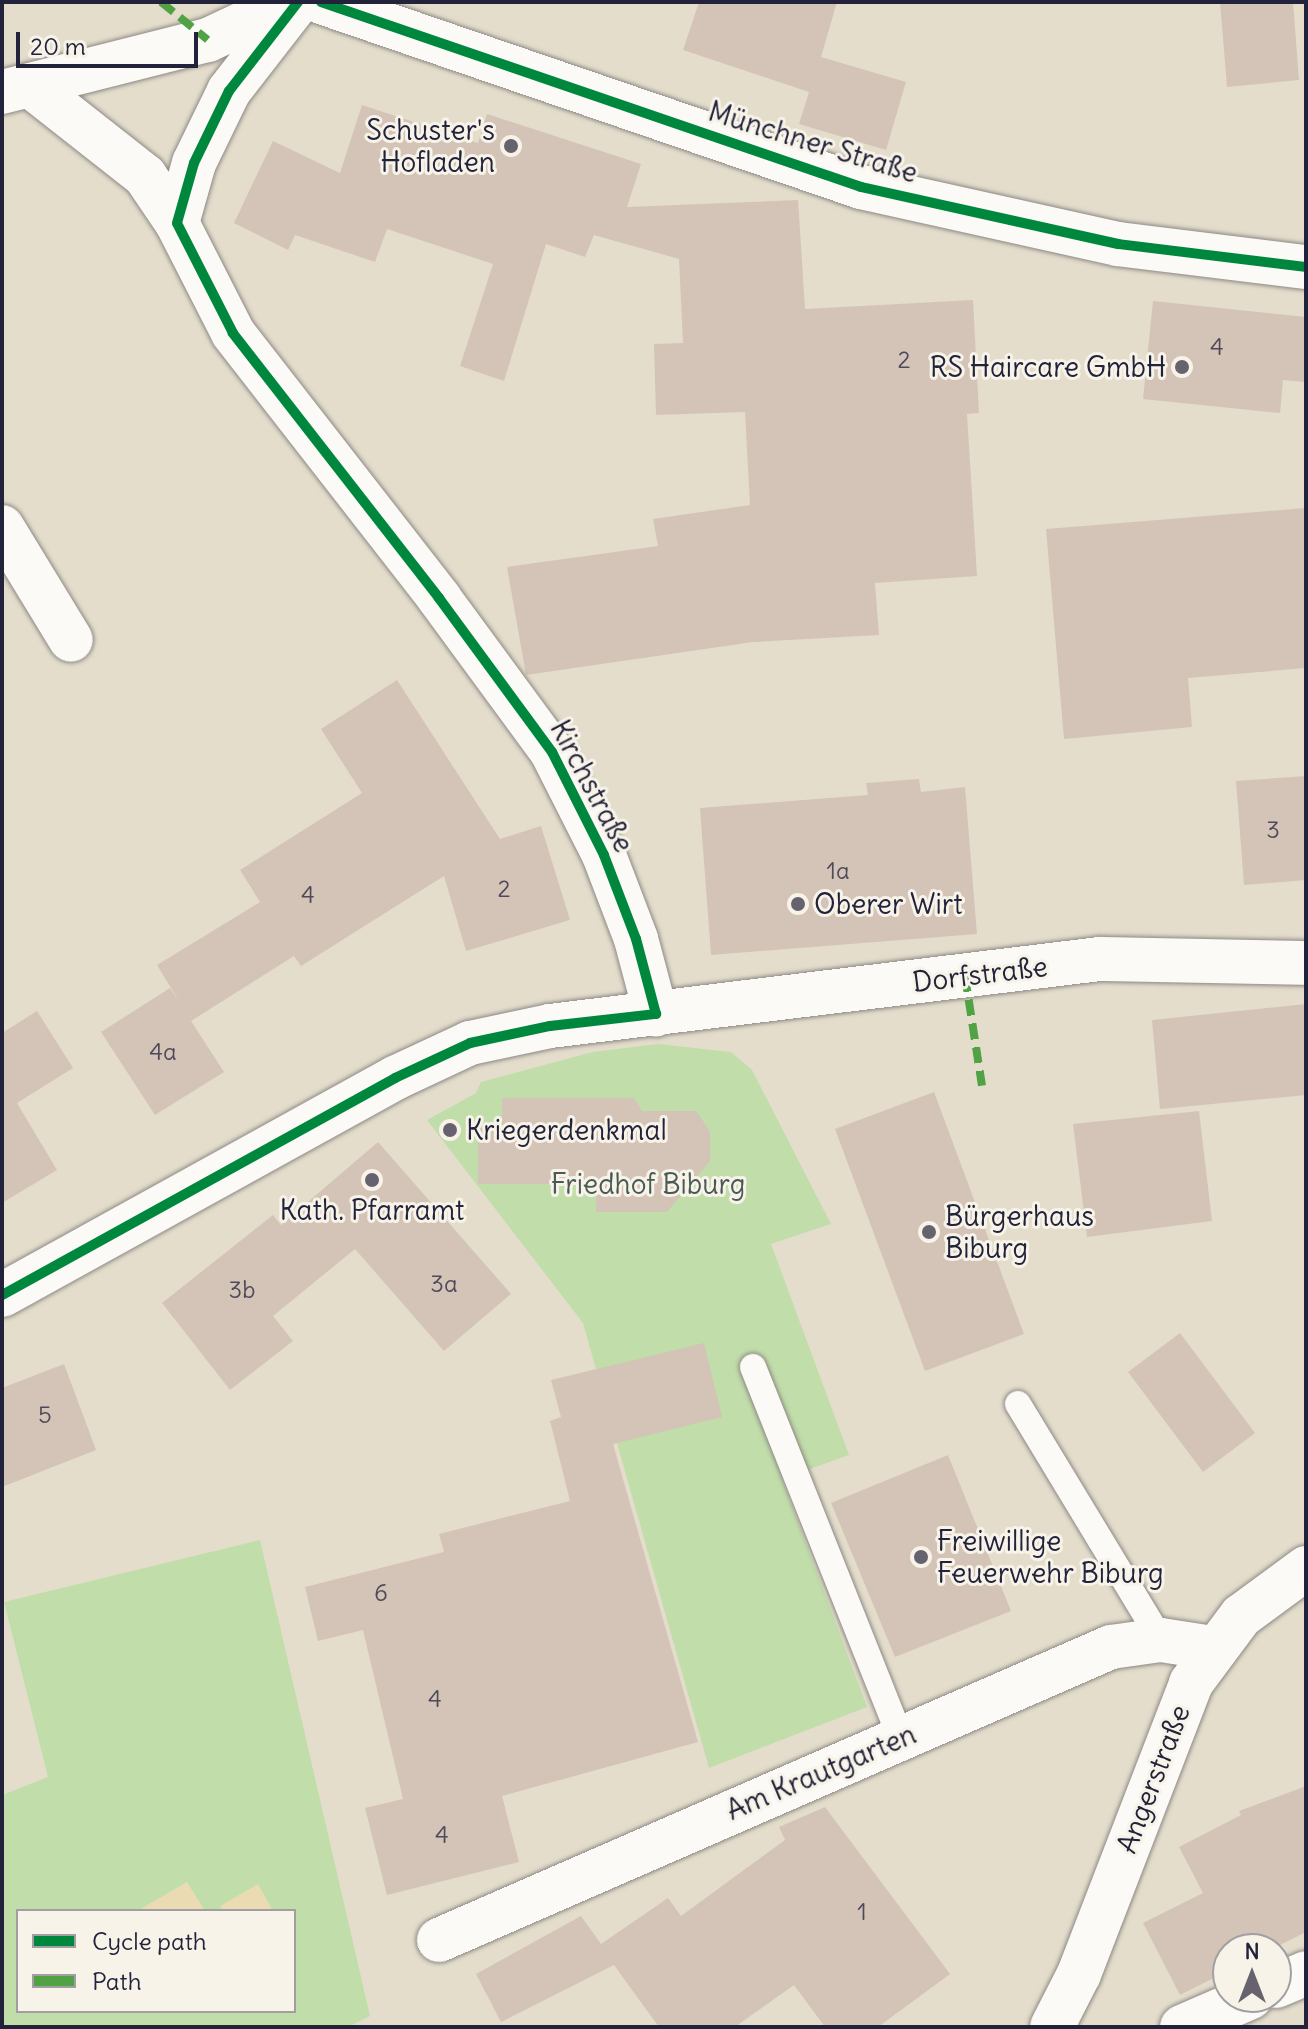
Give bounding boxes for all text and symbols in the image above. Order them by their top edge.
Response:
scale bar [20,16,202,66]
text: 20 m [30,31,86,61]
street label: Münchner Straße [704,94,922,190]
place label: Schuster's Hofladen [366,113,495,179]
marker: Schuster's Hofladen [502,137,520,155]
house number: 4 [1210,333,1224,361]
house number: 2 [897,346,911,374]
place label: RS Haircare GmbH [930,350,1166,384]
marker: RS Haircare GmbH [1173,358,1191,376]
street label: Kirchstraße [543,714,641,858]
house number: 3 [1266,816,1280,844]
house number: 1a [826,857,850,885]
house number: 2 [497,875,511,903]
house number: 4 [301,881,315,909]
place label: Oberer Wirt [814,887,963,921]
marker: Oberer Wirt [789,895,807,913]
street label: Dorfstraße [911,949,1049,999]
house number: 4a [149,1038,177,1066]
place label: Kriegerdenkmal [466,1113,667,1147]
marker: Kriegerdenkmal [441,1121,459,1139]
park label: Friedhof Biburg [551,1167,745,1201]
marker: Kath. Pfarramt [363,1171,381,1189]
place label: Kath. Pfarramt [280,1193,464,1227]
place label: Bürgerhaus Biburg [945,1199,1094,1265]
marker: Bürgerhaus Biburg [920,1223,938,1241]
house number: 3a [430,1270,458,1298]
house number: 3b [229,1276,255,1304]
house number: 5 [38,1401,52,1429]
place label: Freiwillige Feuerwehr Biburg [937,1524,1164,1590]
marker: Freiwillige Feuerwehr Biburg [912,1548,930,1566]
house number: 6 [374,1579,388,1607]
house number: 4 [428,1685,442,1713]
street label: Angerstraße [1109,1700,1197,1858]
street label: Am Krautgarten [721,1717,921,1827]
house number: 4 [435,1821,449,1849]
house number: 1 [857,1898,867,1926]
legend [16,1909,296,2013]
text: Cycle path [92,1926,207,1956]
north arrow [1212,1933,1292,2013]
text: N [1244,1937,1260,1965]
text: Path [92,1966,142,1996]

